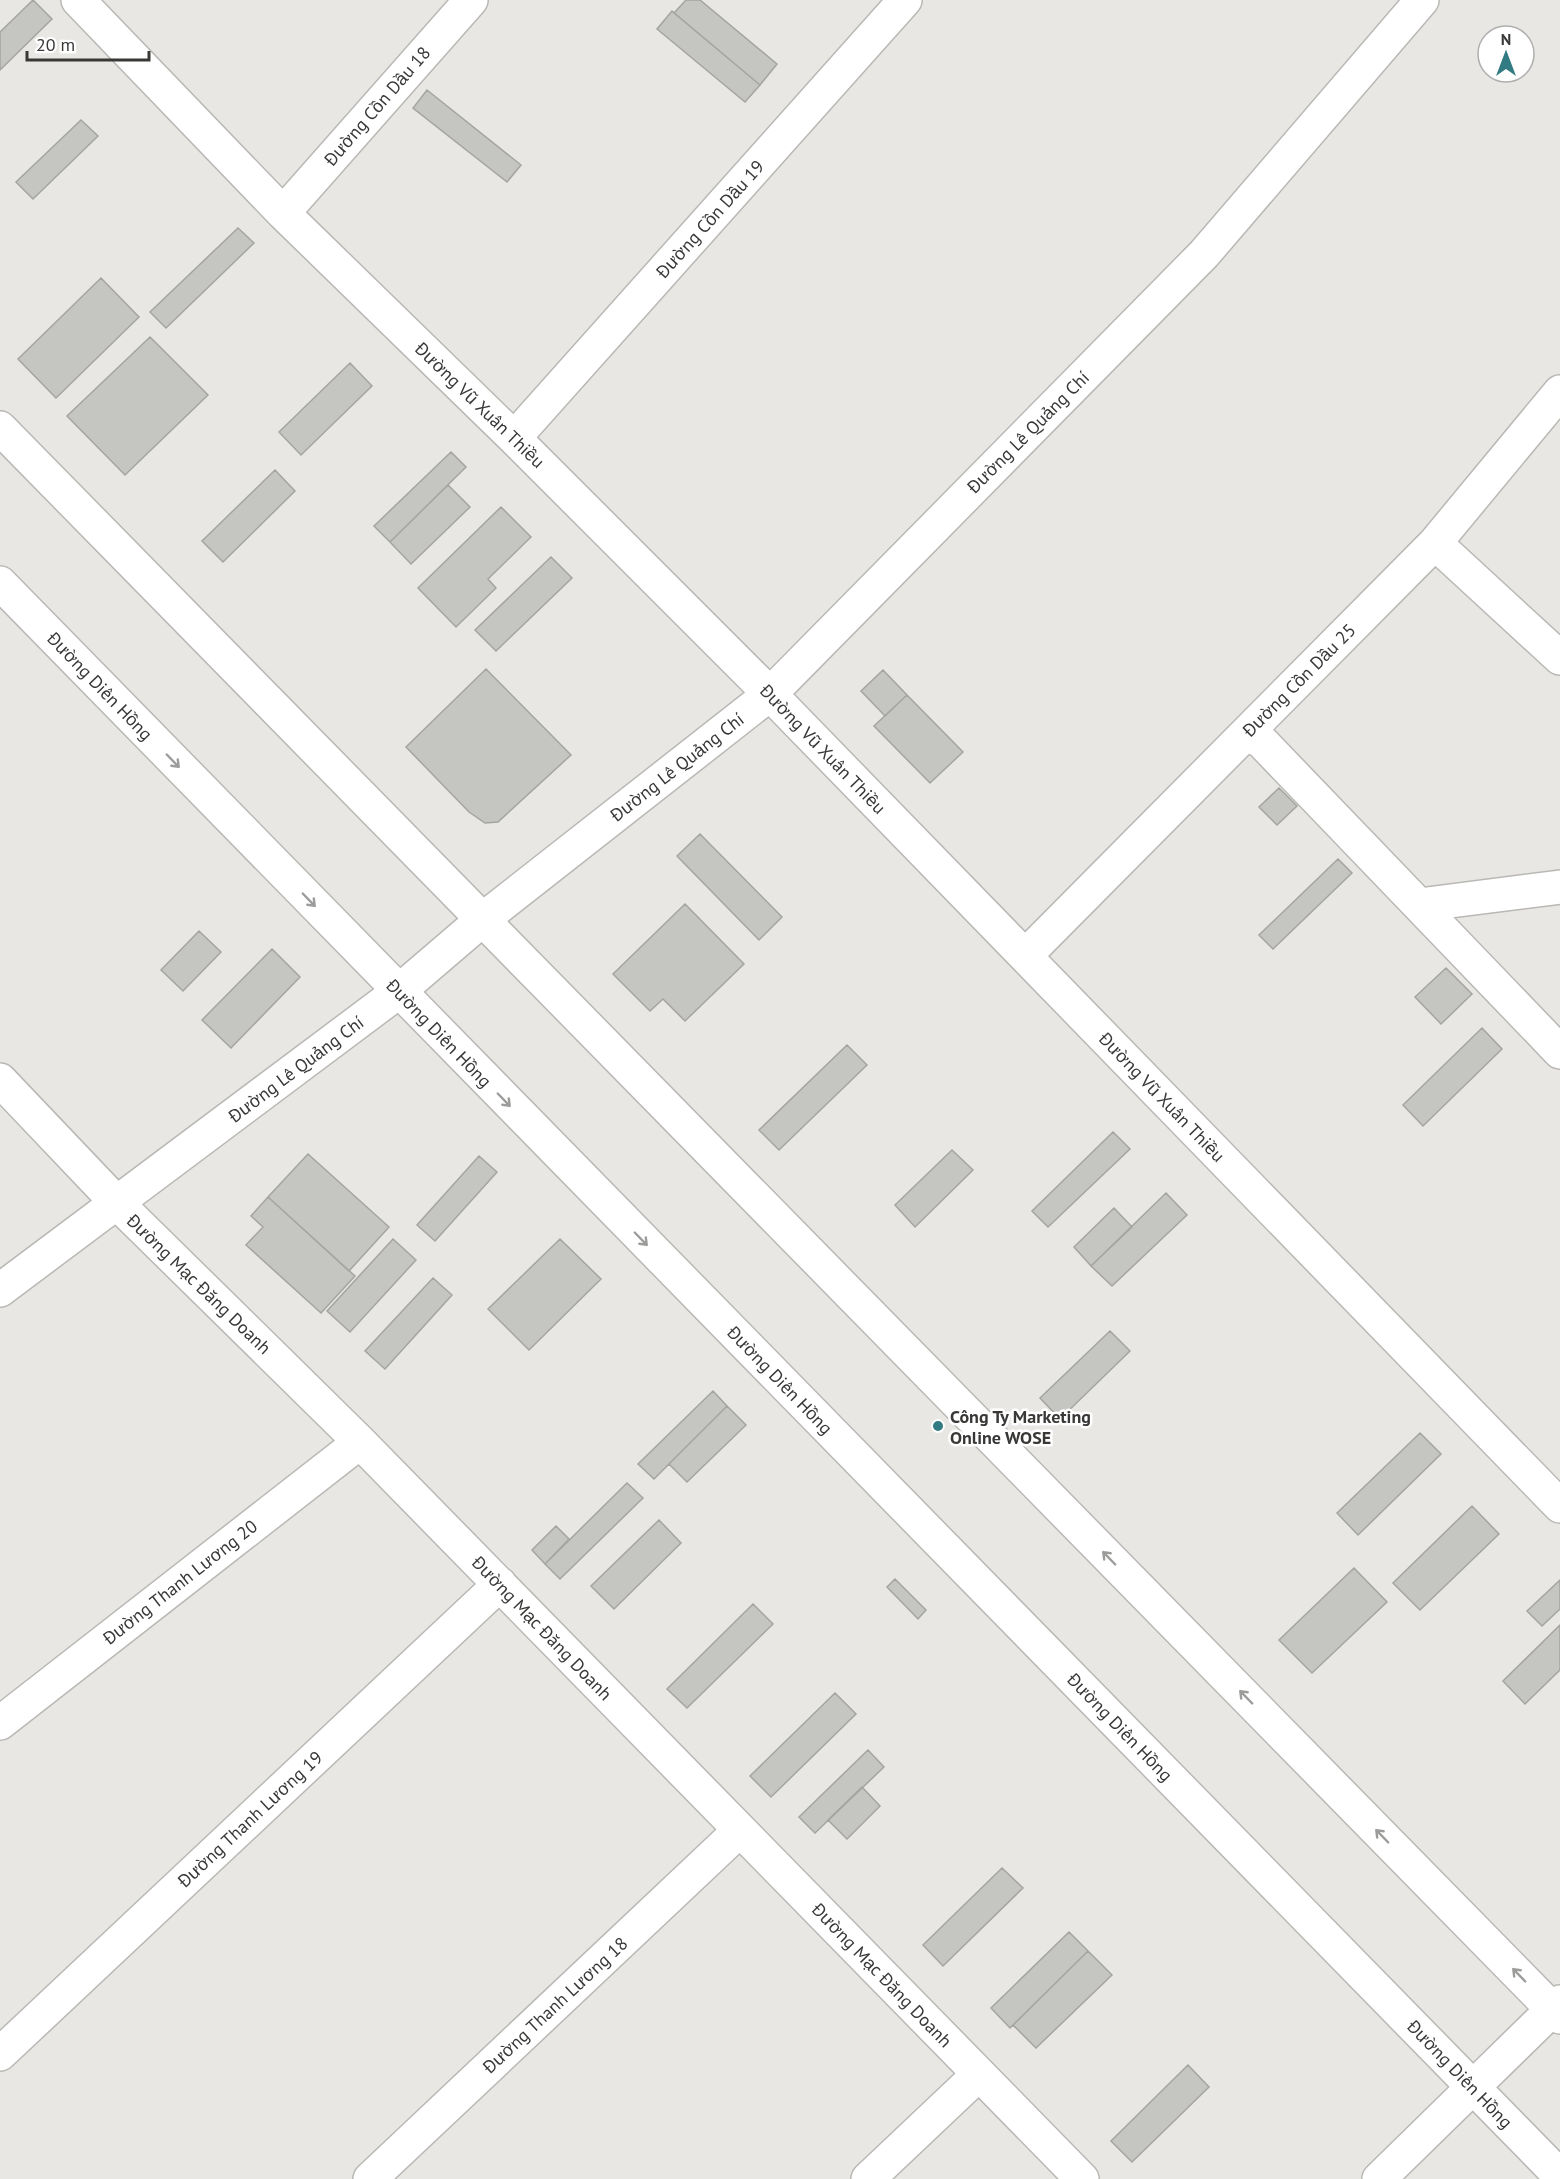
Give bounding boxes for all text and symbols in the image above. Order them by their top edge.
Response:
scale bar [27,24,148,62]
north arrow [1476,24,1536,84]
text: N [1501,29,1511,49]
text: 20 m [36,33,75,56]
street label: Đường Cồn Dầu 18 [318,42,435,171]
street label: Đường Cồn Dầu 19 [650,155,769,283]
street label: Đường Vũ Xuân Thiều [410,336,550,473]
street label: Đường Lê Quảng Chí [961,366,1094,499]
street label: Đường Cồn Dầu 25 [1237,619,1360,742]
street label: Đường Diên Hồng [42,626,158,745]
street label: Đường Vũ Xuân Thiều [754,679,891,819]
street label: Đường Lê Quảng Chí [605,707,749,827]
one-way arrow [166,753,180,768]
one-way arrow [302,893,316,908]
street label: Đường Diên Hồng [381,973,497,1092]
street label: Đường Lê Quảng Chí [223,1011,368,1128]
street label: Đường Vũ Xuân Thiều [1093,1027,1230,1167]
one-way arrow [497,1092,512,1107]
street label: Đường Mạc Đăng Doanh [121,1208,276,1359]
one-way arrow [633,1231,648,1246]
street label: Đường Diên Hồng [722,1320,838,1439]
place label: Công Ty Marketing Online WOSE [950,1405,1091,1449]
marker: Công Ty Marketing Online WOSE [931,1419,945,1433]
street label: Đường Thanh Lương 20 [97,1514,262,1650]
street label: Đường Mạc Đăng Doanh [466,1550,617,1705]
one-way arrow [1102,1551,1116,1566]
street label: Đường Diên Hồng [1062,1667,1178,1786]
one-way arrow [1238,1690,1253,1705]
street label: Đường Thanh Lương 19 [172,1746,327,1893]
one-way arrow [1375,1829,1390,1844]
street label: Đường Mạc Đăng Doanh [806,1897,957,2052]
street label: Đường Thanh Lương 18 [477,1932,632,2079]
one-way arrow [1512,1968,1526,1983]
street label: Đường Diên Hồng [1402,2014,1518,2133]

